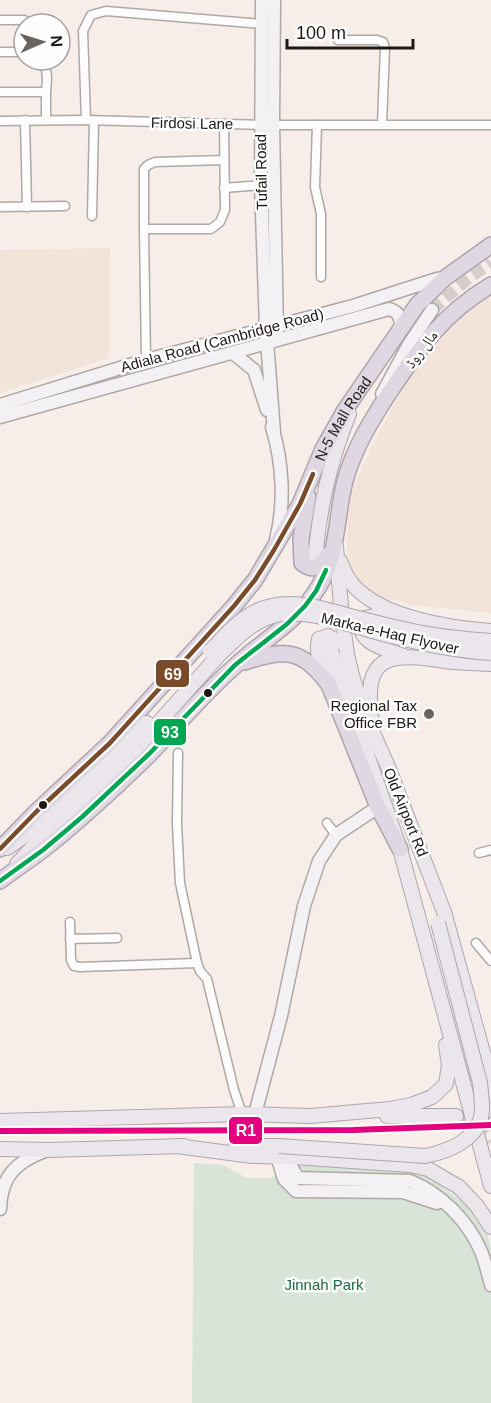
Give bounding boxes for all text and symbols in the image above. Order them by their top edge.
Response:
north arrow [12,12,72,72]
scale bar [287,12,413,50]
text: 100 m [296,23,346,43]
text: N [48,35,65,47]
street label: Firdosi Lane [151,114,233,132]
street label: Tufail Road [252,134,270,210]
street label: Adiala Road (Cambridge Road) [119,305,325,375]
street label: مال روڈ [401,327,442,372]
street label: N-5 Mall Road [311,373,374,463]
street label: Marka-e-Haq Flyover [319,609,461,657]
line badge: 69 [155,659,190,688]
text: 69 [164,666,182,683]
unlabelled marker [202,687,214,699]
place label: Regional Tax Office FBR [331,697,417,731]
marker: Regional Tax Office FBR [422,707,436,721]
line badge: 93 [153,718,187,746]
text: 93 [161,724,179,741]
street label: Old Airport Rd [380,765,432,859]
unlabelled marker [37,799,49,811]
line badge: R1 [228,1116,263,1145]
text: R1 [236,1122,256,1139]
park label: Jinnah Park [284,1276,364,1293]

